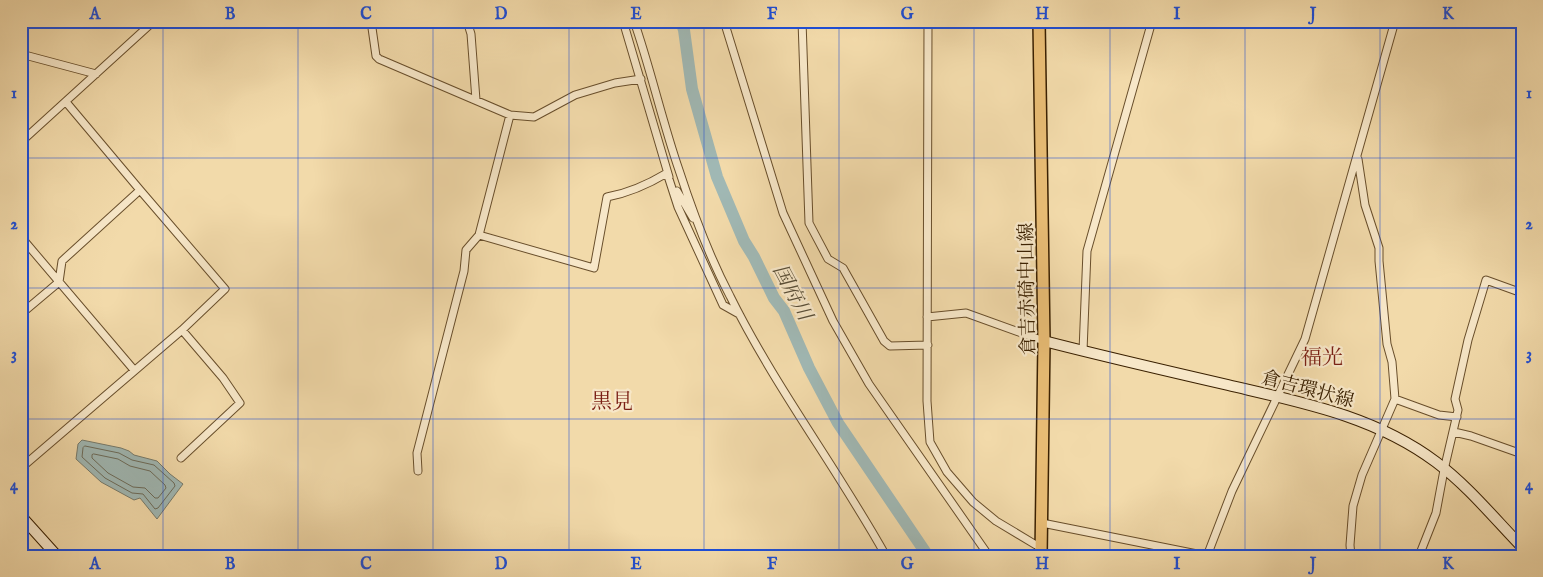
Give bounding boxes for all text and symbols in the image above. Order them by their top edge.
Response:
text: A [89,5,102,25]
text: B [225,5,236,25]
text: C [360,5,372,25]
text: D [495,5,508,25]
text: E [630,5,642,25]
text: F [767,5,778,25]
text: G [901,5,914,25]
text: H [1035,5,1049,25]
text: I [1174,5,1181,25]
text: J [1308,5,1317,25]
text: K [1442,5,1455,25]
text: 1 [11,84,17,104]
text: 1 [1526,84,1532,104]
text: 2 [10,215,18,235]
text: 2 [1525,215,1533,235]
street label: 倉吉赤碕中山線 [1015,222,1041,356]
water label: 国府川 [767,260,818,327]
text: 3 [11,345,17,365]
district label: 福光 [1301,345,1343,372]
text: 3 [1526,345,1532,365]
street label: 倉吉環状線 [1258,366,1356,414]
district label: 黒見 [591,389,633,416]
text: 4 [10,476,19,496]
text: 4 [1525,476,1534,496]
text: A [89,555,102,575]
text: B [225,555,236,575]
text: C [360,555,372,575]
text: D [495,555,508,575]
text: E [630,555,642,575]
text: F [767,555,778,575]
text: G [901,555,914,575]
text: H [1035,555,1049,575]
text: I [1174,555,1181,575]
text: J [1308,555,1317,575]
text: K [1442,555,1455,575]

